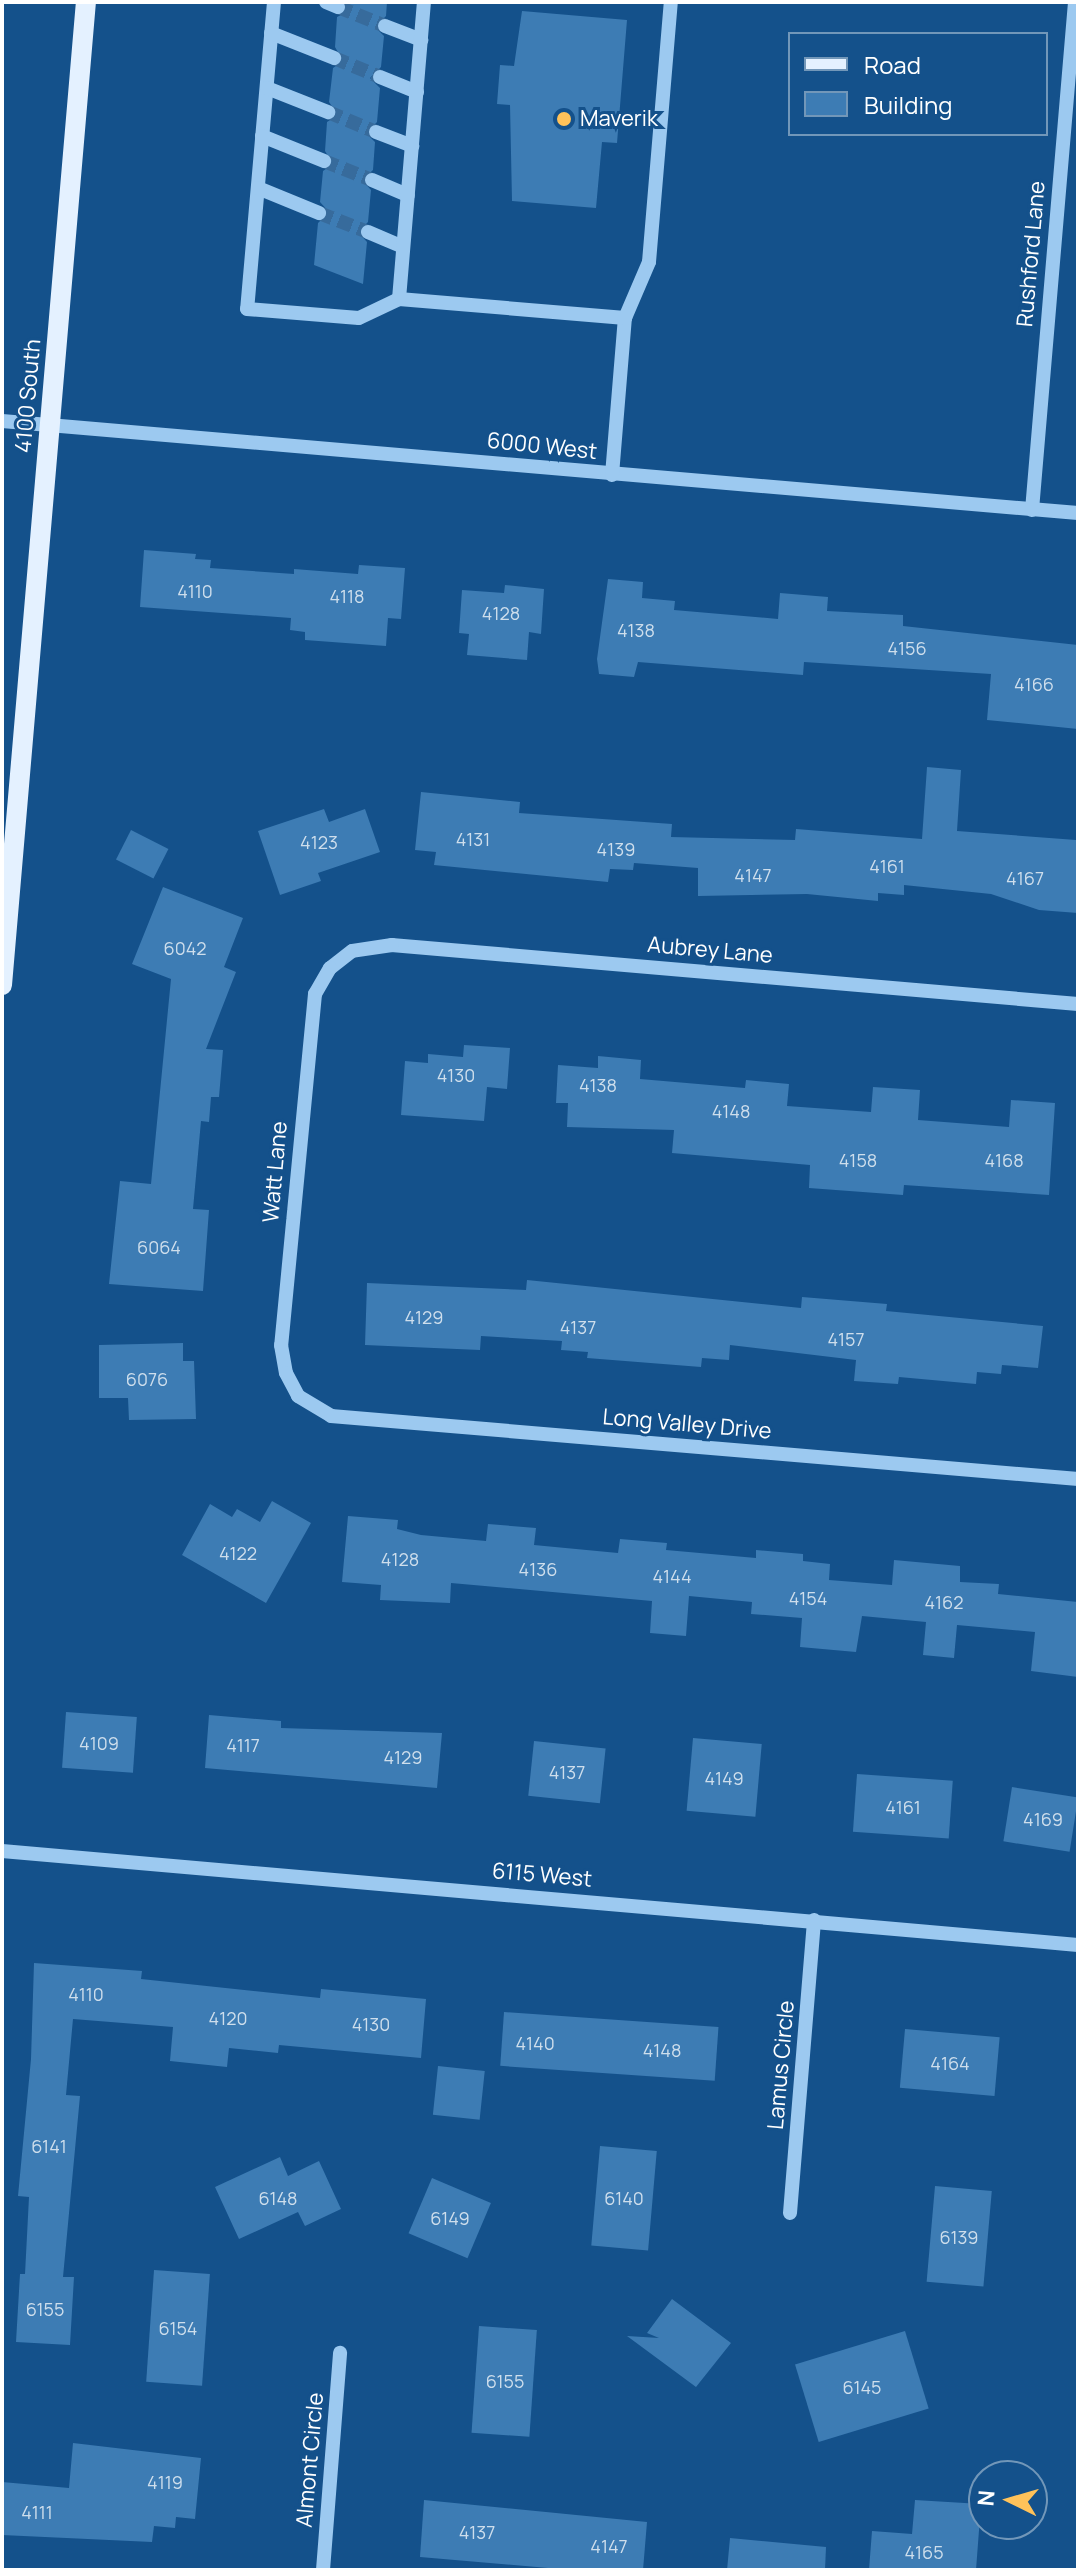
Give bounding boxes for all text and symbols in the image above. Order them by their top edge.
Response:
legend [788,32,1048,136]
text: Road [864,48,921,81]
text: Building [864,88,952,121]
place label: Maverik [580,106,658,132]
marker: Maverik [555,110,573,128]
street label: Rushford Lane [1011,180,1051,328]
street label: 4100 South [10,338,46,454]
street label: 6000 West [486,427,598,465]
house number: 4110 [177,580,213,602]
house number: 4118 [329,585,365,607]
house number: 4128 [482,602,520,624]
house number: 4138 [617,619,655,641]
house number: 4156 [887,637,927,659]
house number: 4166 [1014,673,1054,695]
house number: 4131 [456,828,490,850]
house number: 4123 [300,831,338,853]
house number: 4139 [597,838,635,860]
house number: 4161 [869,855,905,877]
house number: 4147 [734,864,772,886]
house number: 4167 [1006,867,1044,889]
street label: Aubrey Lane [646,931,774,969]
house number: 6042 [163,937,207,959]
house number: 4130 [437,1064,475,1086]
house number: 4138 [579,1074,617,1096]
house number: 4148 [712,1100,750,1122]
street label: Watt Lane [257,1120,293,1224]
house number: 4158 [839,1149,877,1171]
house number: 4168 [984,1149,1024,1171]
house number: 6064 [137,1236,181,1258]
house number: 4129 [404,1306,444,1328]
house number: 4137 [560,1316,596,1338]
house number: 4157 [827,1328,865,1350]
house number: 6076 [126,1368,168,1390]
street label: Long Valley Drive [601,1403,773,1445]
house number: 4122 [219,1542,257,1564]
house number: 4128 [381,1548,419,1570]
house number: 4136 [519,1558,557,1580]
house number: 4144 [652,1565,692,1587]
house number: 4154 [789,1587,827,1609]
house number: 4162 [924,1591,964,1613]
house number: 4109 [79,1732,119,1754]
house number: 4117 [226,1734,260,1756]
house number: 4129 [383,1746,423,1768]
house number: 4137 [549,1761,585,1783]
house number: 4149 [704,1767,744,1789]
house number: 4161 [885,1796,921,1818]
house number: 4169 [1023,1808,1063,1830]
street label: 6115 West [491,1857,593,1893]
house number: 4110 [68,1983,104,2005]
street label: Lamus Circle [762,1999,800,2131]
house number: 4120 [209,2007,247,2029]
house number: 4130 [352,2013,390,2035]
house number: 4140 [515,2032,555,2054]
house number: 4148 [643,2039,681,2061]
house number: 4164 [930,2052,970,2074]
house number: 6141 [31,2135,67,2157]
house number: 6148 [259,2187,297,2209]
house number: 6140 [604,2187,644,2209]
house number: 6149 [430,2207,470,2229]
house number: 6139 [939,2226,979,2248]
house number: 6155 [26,2298,64,2320]
house number: 6154 [159,2317,197,2339]
house number: 6155 [486,2370,524,2392]
house number: 6145 [843,2376,881,2398]
street label: Almont Circle [291,2391,329,2529]
north arrow [968,2460,1048,2540]
house number: 4119 [147,2471,183,2493]
text: N [970,2489,1002,2507]
house number: 4111 [21,2501,53,2523]
house number: 4137 [459,2521,495,2543]
house number: 4147 [590,2535,628,2557]
house number: 4165 [904,2541,944,2563]

